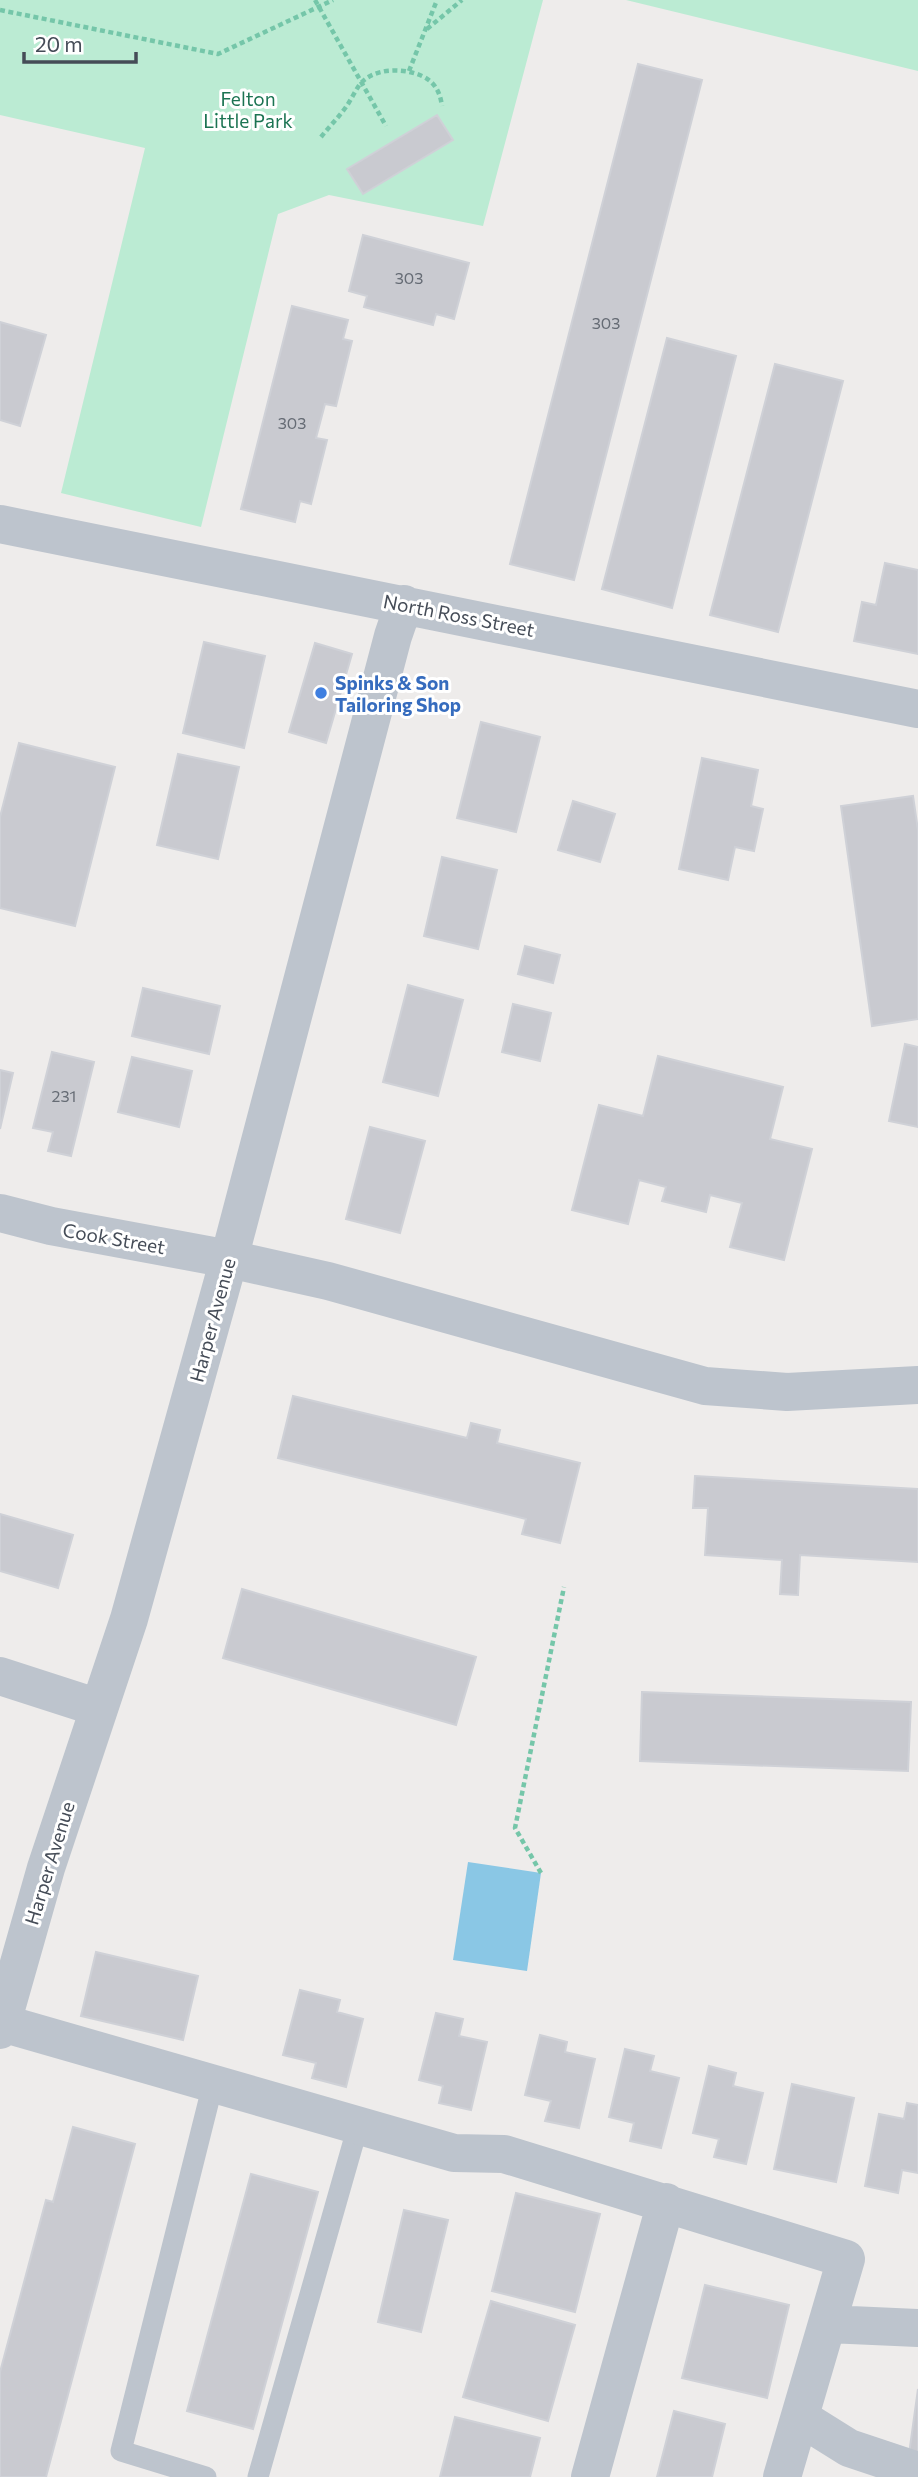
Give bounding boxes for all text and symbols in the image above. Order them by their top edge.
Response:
scale bar [24,21,136,65]
text: 20 m [35,31,83,56]
park label: Felton Little Park [203,87,293,132]
house number: 303 [395,268,423,287]
house number: 303 [592,313,620,332]
house number: 303 [278,413,306,432]
street label: North Ross Street [381,589,537,641]
place label: Spinks & Son Tailoring Shop [335,671,461,716]
marker: Spinks & Son Tailoring Shop [313,685,329,701]
house number: 231 [52,1086,76,1105]
street label: Cook Street [61,1218,167,1258]
street label: Harper Avenue [184,1255,240,1385]
street label: Harper Avenue [19,1799,79,1927]

